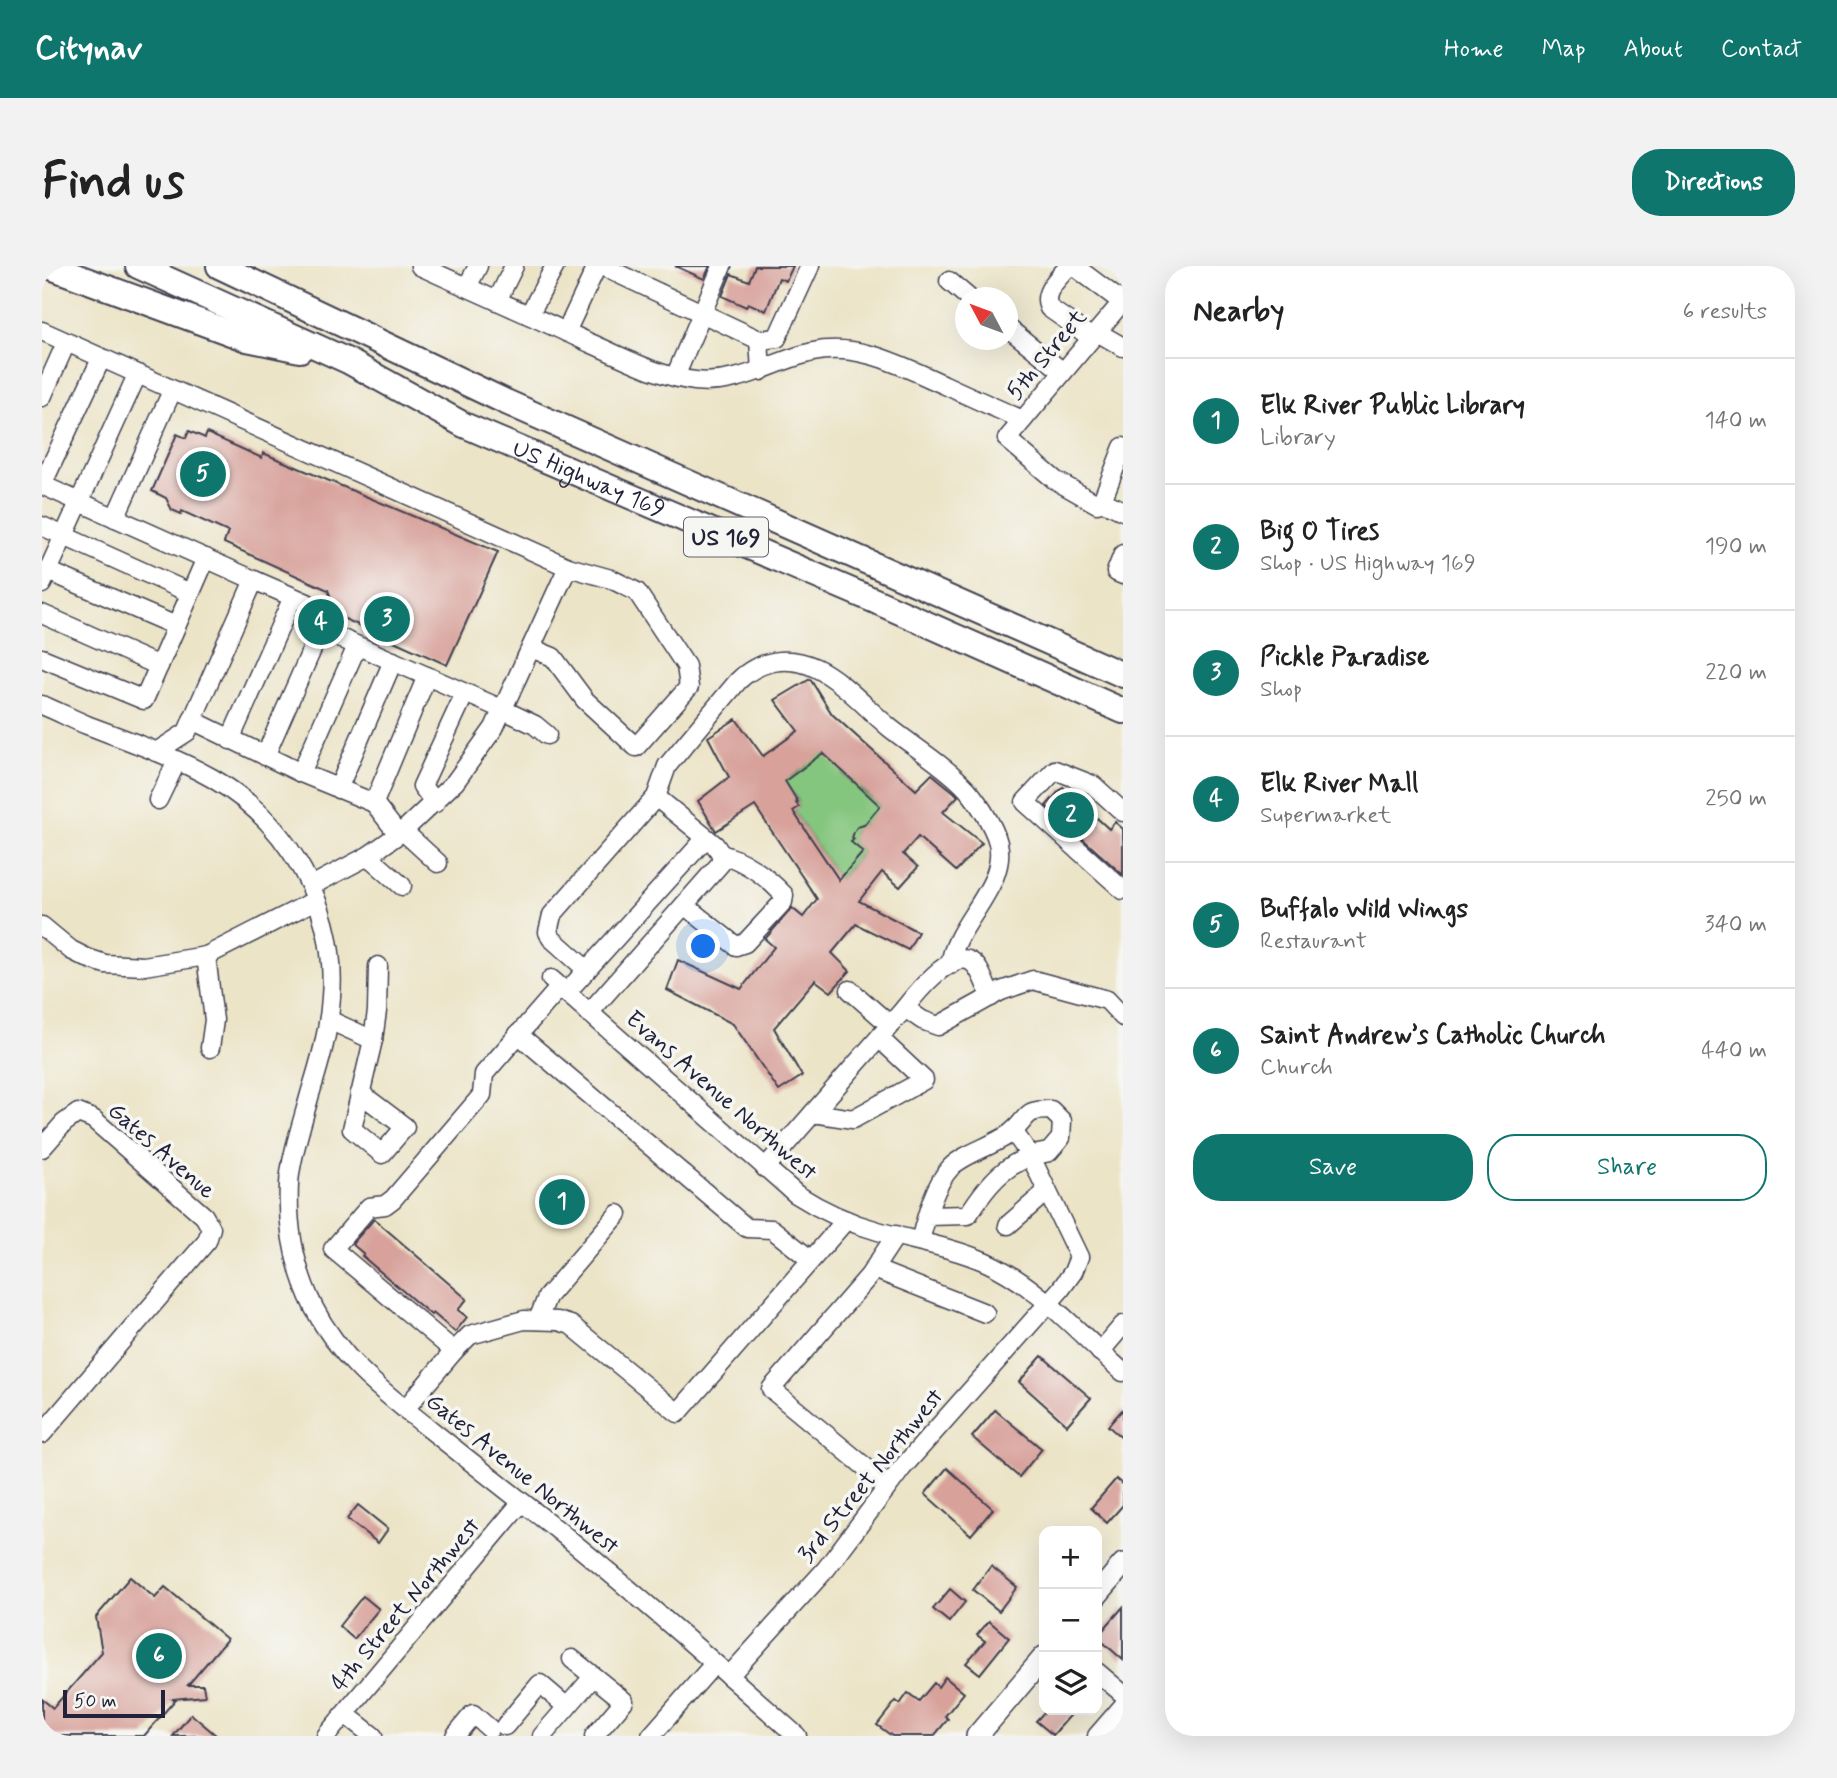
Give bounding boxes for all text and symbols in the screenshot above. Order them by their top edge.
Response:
text: Citynav [35,27,142,71]
text: Home [1444,34,1504,65]
text: Map [1542,34,1586,65]
text: About [1624,34,1683,65]
text: Contact [1721,34,1802,65]
button: Directions [1632,149,1795,216]
text: Find us [42,150,185,215]
north arrow [955,287,1018,350]
text: Nearby [1193,292,1284,331]
text: 6 results [1683,297,1767,327]
street label: 5th Street [1000,303,1094,407]
text: Elk River Public Library [1260,389,1525,423]
text: 1 [1211,406,1221,436]
text: 140 m [1704,406,1767,436]
text: Library [1260,423,1336,453]
street label: US Highway 169 [508,434,669,526]
pin: 5 [180,448,226,500]
text: Big O Tires [1260,515,1379,549]
road number: US 169 [684,518,768,556]
text: 2 [1210,532,1222,562]
text: 190 m [1705,532,1767,562]
text: Shop · US Highway 169 [1260,549,1476,579]
pin: 3 [364,593,410,645]
pin: 4 [298,596,344,648]
text: Pickle Paradise [1260,641,1429,675]
text: 3 [1211,658,1221,688]
text: 220 m [1705,658,1767,688]
text: Shop [1260,675,1302,705]
text: Elk River Mall [1260,767,1418,801]
text: 4 [1209,784,1223,814]
text: 250 m [1705,784,1767,814]
pin: 2 [1048,789,1094,841]
text: Supermarket [1260,801,1391,831]
text: Buffalo Wild Wings [1260,893,1468,927]
text: 5 [1209,910,1223,940]
text: 340 m [1704,910,1767,940]
text: Restaurant [1260,927,1367,957]
your location [686,929,720,963]
street label: Evans Avenue Northwest [619,1004,824,1188]
text: Saint Andrew’s Catholic Church [1260,1019,1606,1053]
text: 6 [1210,1036,1222,1066]
text: 440 m [1701,1036,1767,1066]
text: Church [1260,1053,1333,1083]
street label: Gates Avenue [101,1096,221,1207]
button: Save [1193,1134,1473,1201]
button: Share [1487,1134,1767,1201]
pin: 1 [539,1176,585,1228]
street label: 3rd Street Northwest [791,1382,951,1569]
street label: Gates Avenue Northwest [419,1386,626,1562]
street label: 4th Street Northwest [324,1511,488,1698]
map controls [1039,1526,1102,1715]
button: + [1039,1526,1102,1589]
button: − [1039,1589,1102,1652]
pin: 6 [136,1630,182,1682]
button: layers [1039,1652,1102,1715]
scale bar [63,1687,164,1719]
text: 50 m [74,1689,117,1714]

